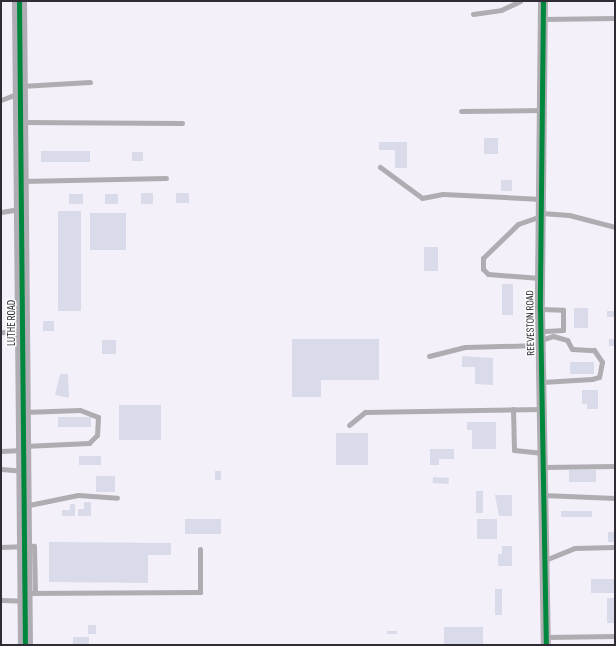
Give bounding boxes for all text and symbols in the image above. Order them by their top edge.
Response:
street label: REEVESTON ROAD [524,290,538,356]
street label: LUTHE ROAD [5,300,19,346]

